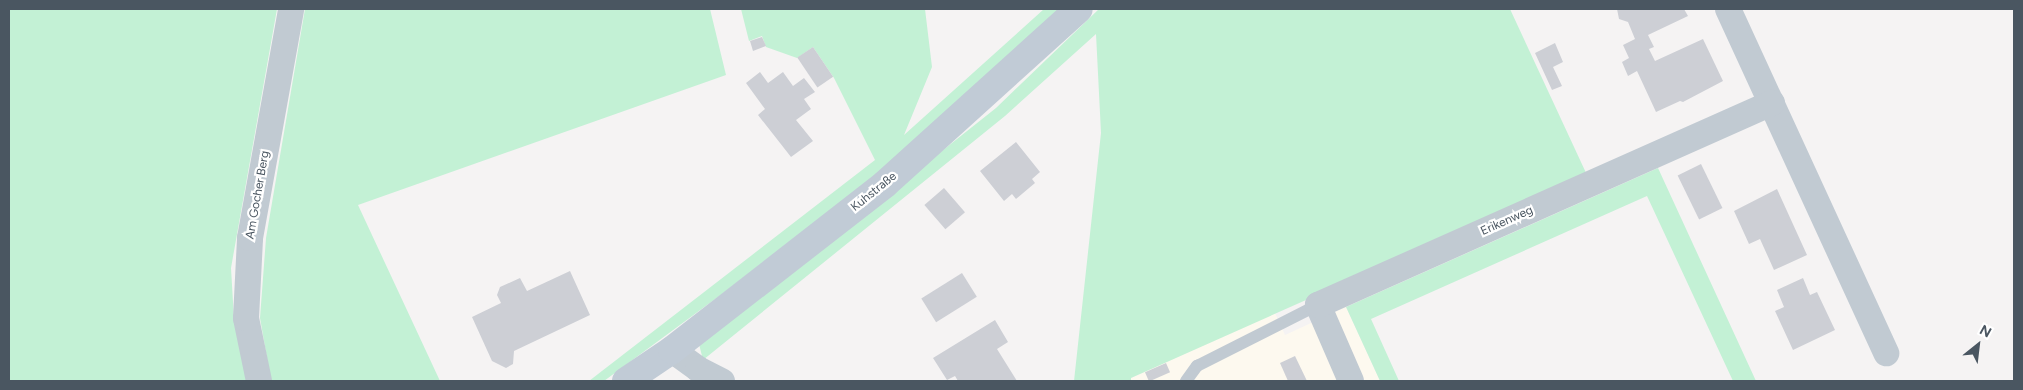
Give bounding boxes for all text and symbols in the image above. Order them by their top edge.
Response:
street label: Am Gocher Berg [243,150,273,240]
street label: Kuhstraße [848,169,900,215]
street label: Erikenweg [1479,203,1535,239]
north arrow [1953,320,2003,370]
text: N [1977,321,1994,341]

